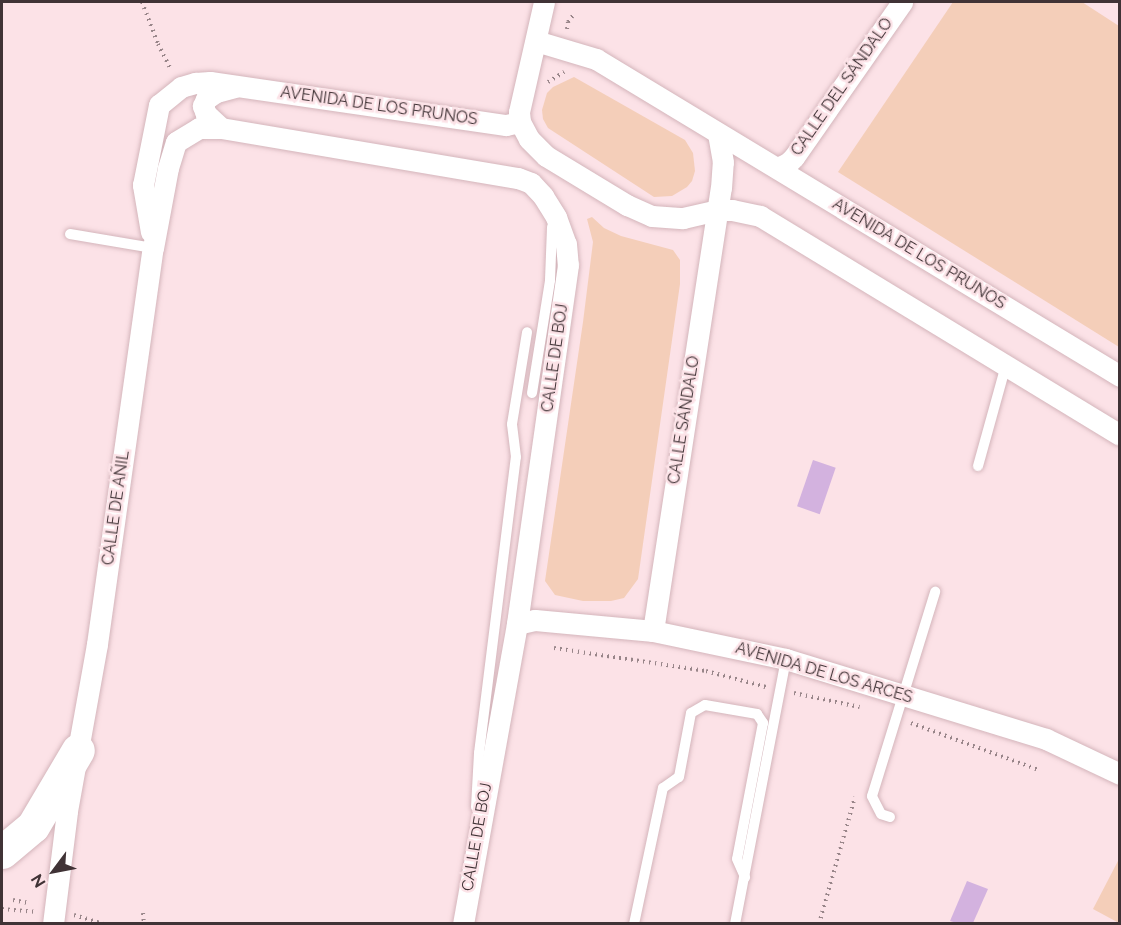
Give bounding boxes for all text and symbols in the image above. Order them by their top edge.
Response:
street label: CALLE DEL SÁNDALO [787,14,897,160]
street label: AVENIDA DE LOS PRUNOS [279,83,479,129]
street label: AVENIDA DE LOS PRUNOS [829,194,1009,314]
street label: CALLE DE BOJ [538,303,572,413]
street label: CALLE SÁNDALO [664,355,704,485]
street label: CALLE DE AÑIL [98,449,134,567]
street label: AVENIDA DE LOS ARCES [733,638,915,708]
street label: CALLE DE BOJ [458,782,496,892]
north arrow [24,841,84,901]
text: N [27,871,50,891]

